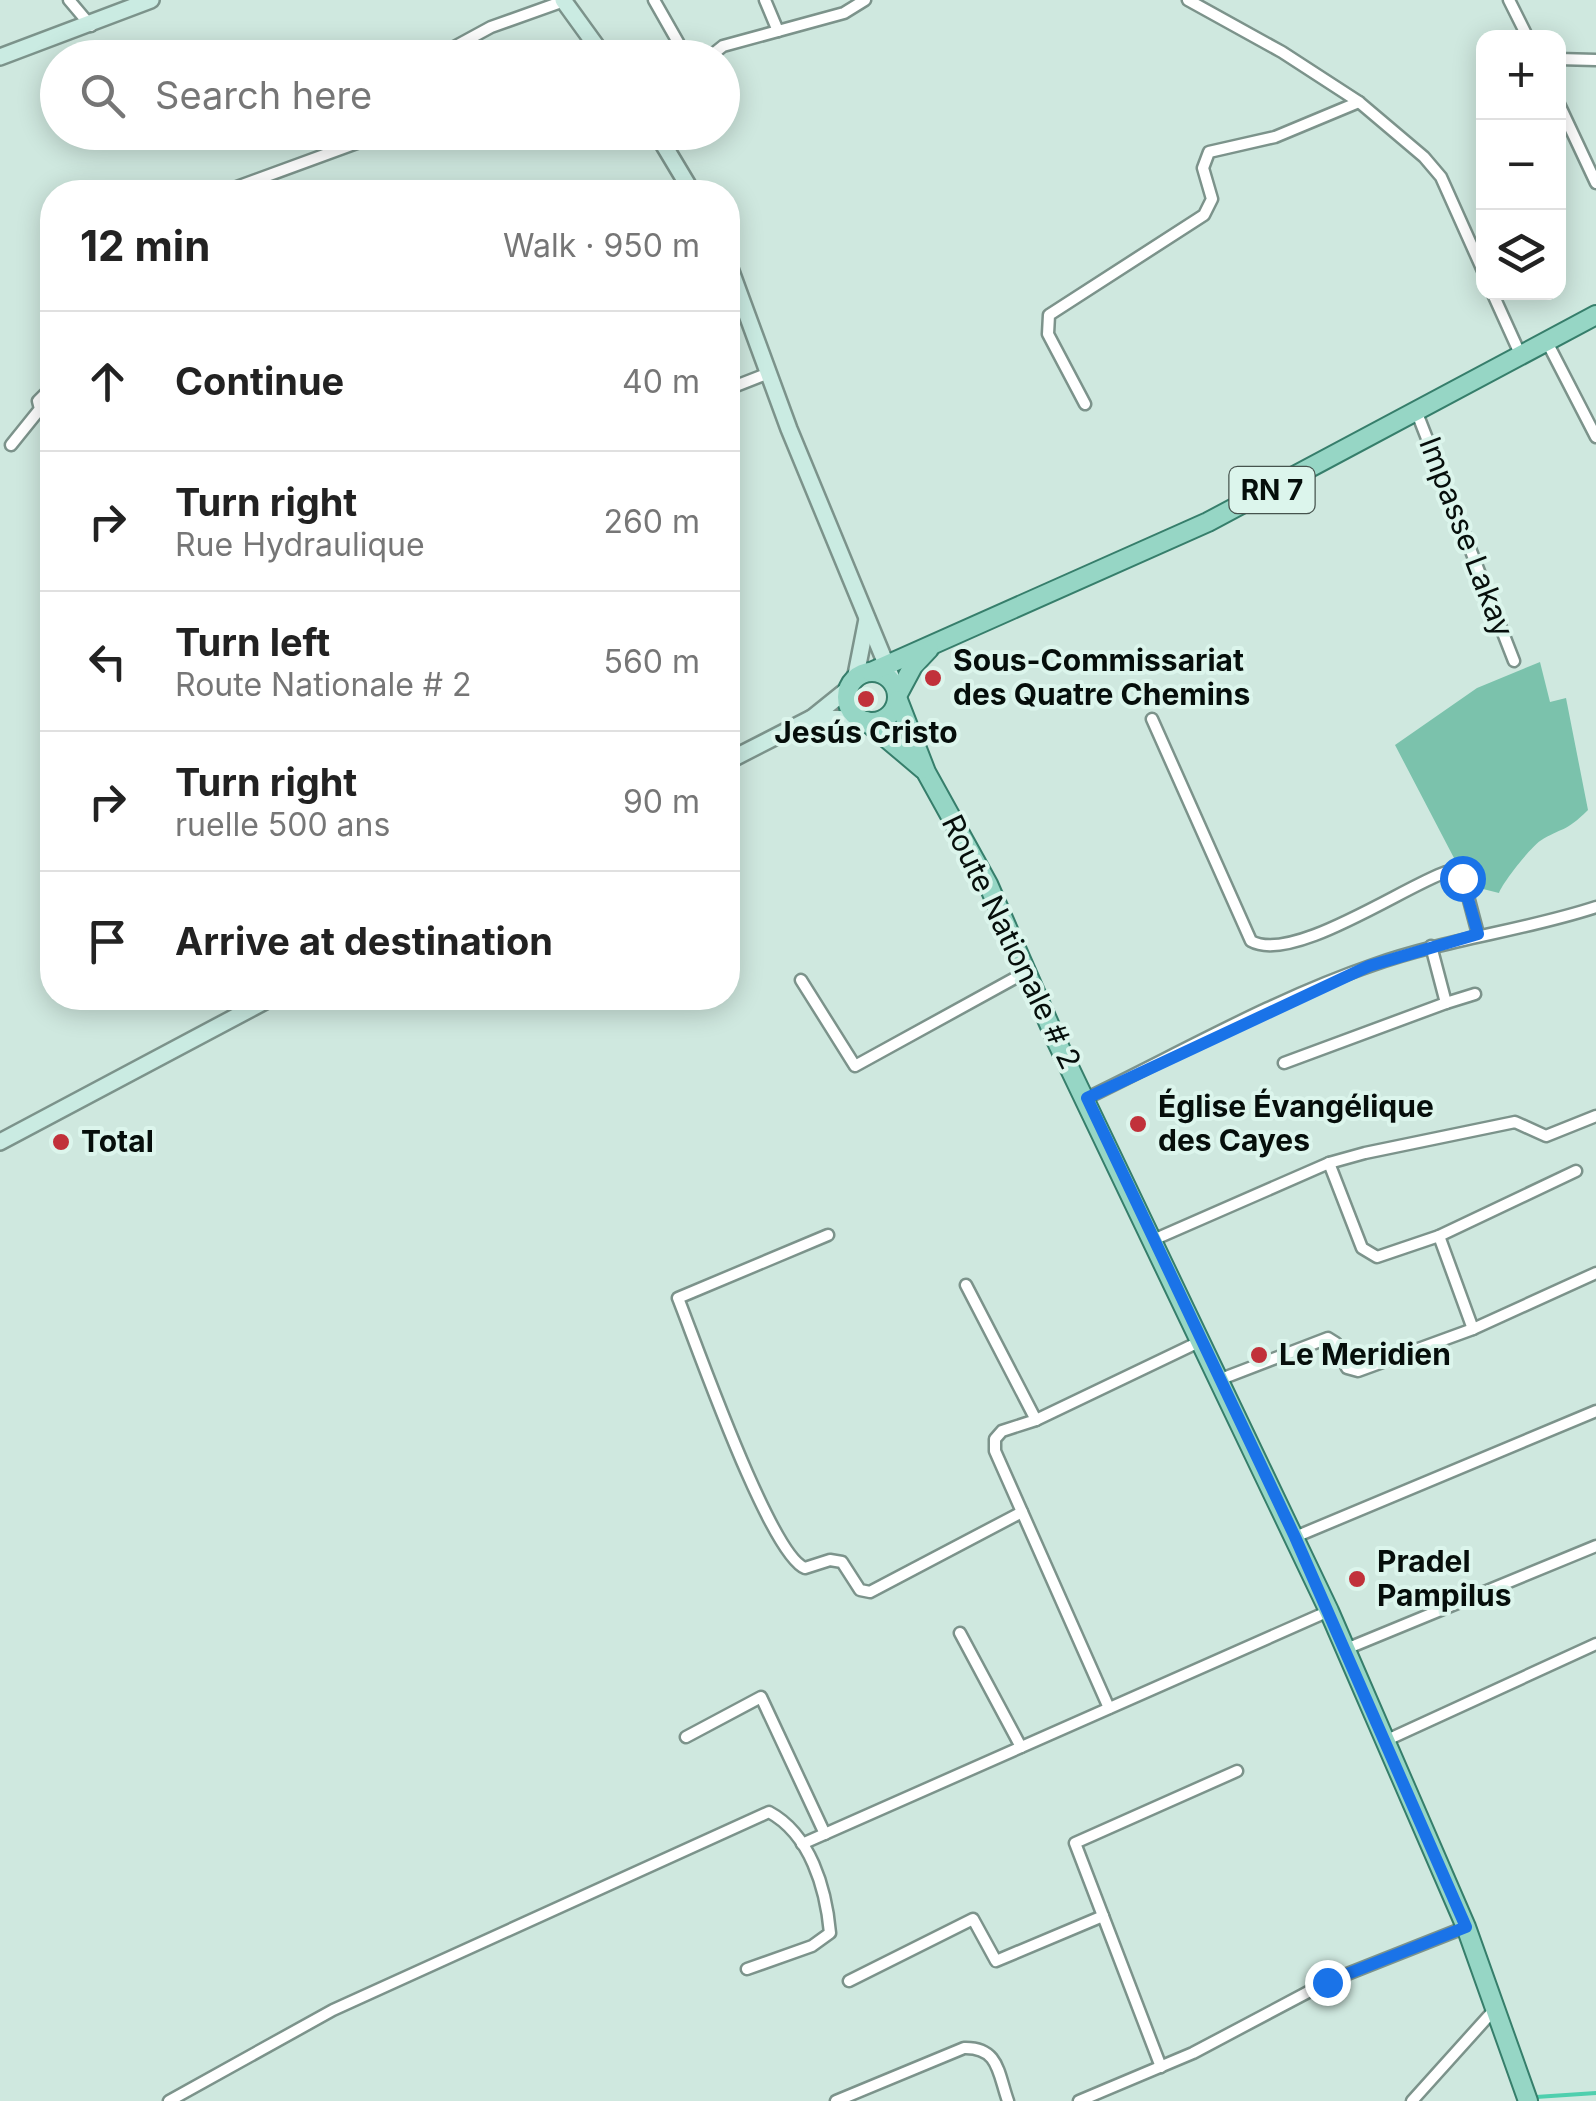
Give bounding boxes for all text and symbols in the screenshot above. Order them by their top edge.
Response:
map controls [1476,30,1566,300]
button: + [1476,30,1566,120]
search box [40,40,740,150]
icon: search [75,68,130,123]
text: Search here [155,72,372,118]
button: − [1476,120,1566,210]
button: layers [1476,210,1566,300]
text: 12 min [80,220,210,271]
text: Walk · 950 m [503,226,700,265]
icon: ahead [80,354,135,409]
text: Continue [175,358,344,404]
text: 40 m [622,362,700,401]
street label: Impasse Lakay [1412,432,1522,642]
road number: RN 7 [1230,467,1314,513]
text: Turn right [175,479,357,525]
icon: right [80,494,135,549]
text: 260 m [603,502,700,541]
text: Rue Hydraulique [175,525,425,564]
text: Turn left [175,619,330,665]
icon: left [80,634,135,689]
text: 560 m [603,642,700,681]
place label: Sous-Commissariat des Quatre Chemins [953,642,1250,712]
text: Route Nationale # 2 [175,665,472,704]
marker: Sous-Commissariat des Quatre Chemins [922,667,944,689]
marker: Jesús Cristo [855,688,877,710]
place label: Jesús Cristo [774,714,958,750]
text: Turn right [175,759,357,805]
icon: right [80,774,135,829]
text: 90 m [623,782,700,821]
text: ruelle 500 ans [175,805,390,844]
street label: Route Nationale # 2 [935,809,1089,1074]
route start [1440,856,1486,902]
icon: arrive [80,914,135,969]
text: Arrive at destination [175,918,553,964]
place label: Église Évangélique des Cayes [1158,1088,1434,1158]
marker: Église Évangélique des Cayes [1127,1113,1149,1135]
place label: Total [81,1123,154,1159]
marker: Total [50,1131,72,1153]
place label: Le Meridien [1279,1336,1451,1372]
marker: Le Meridien [1248,1344,1270,1366]
place label: Pradel Pampilus [1377,1543,1512,1613]
marker: Pradel Pampilus [1346,1568,1368,1590]
route end [1305,1960,1351,2006]

